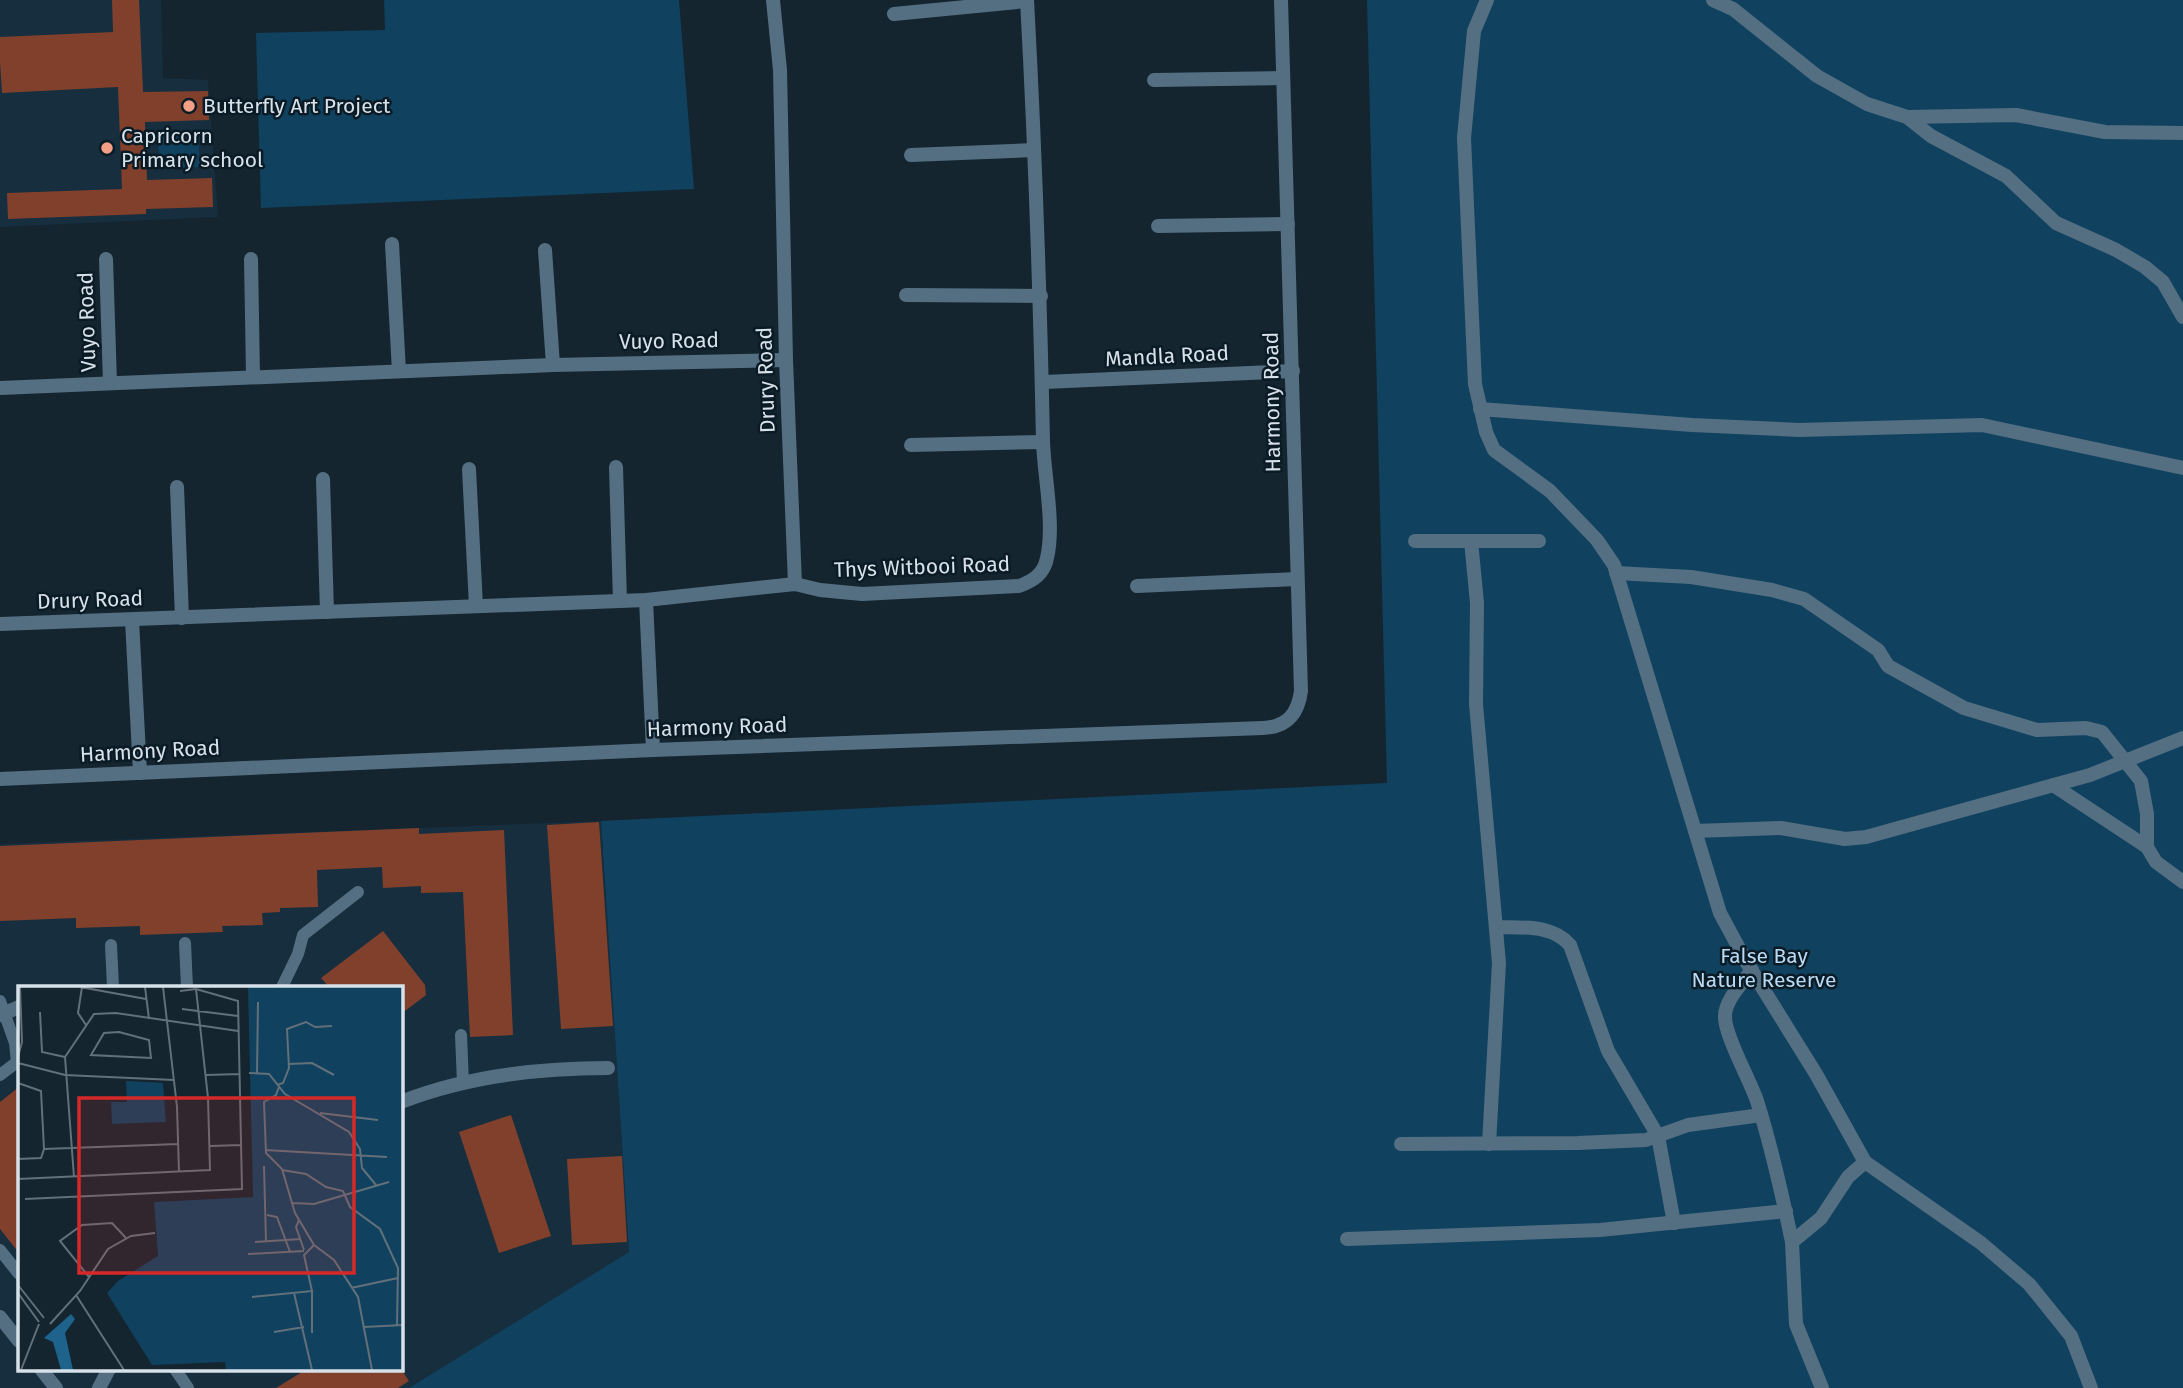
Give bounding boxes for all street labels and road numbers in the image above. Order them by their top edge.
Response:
street label: Vuyo Road [72,272,102,372]
street label: Drury Road [751,326,781,434]
street label: Vuyo Road [619,327,719,355]
street label: Harmony Road [1258,332,1286,472]
street label: Mandla Road [1104,340,1230,372]
street label: Thys Witbooi Road [833,551,1011,583]
street label: Drury Road [36,585,144,615]
street label: Harmony Road [646,712,788,742]
street label: Harmony Road [79,734,221,768]

